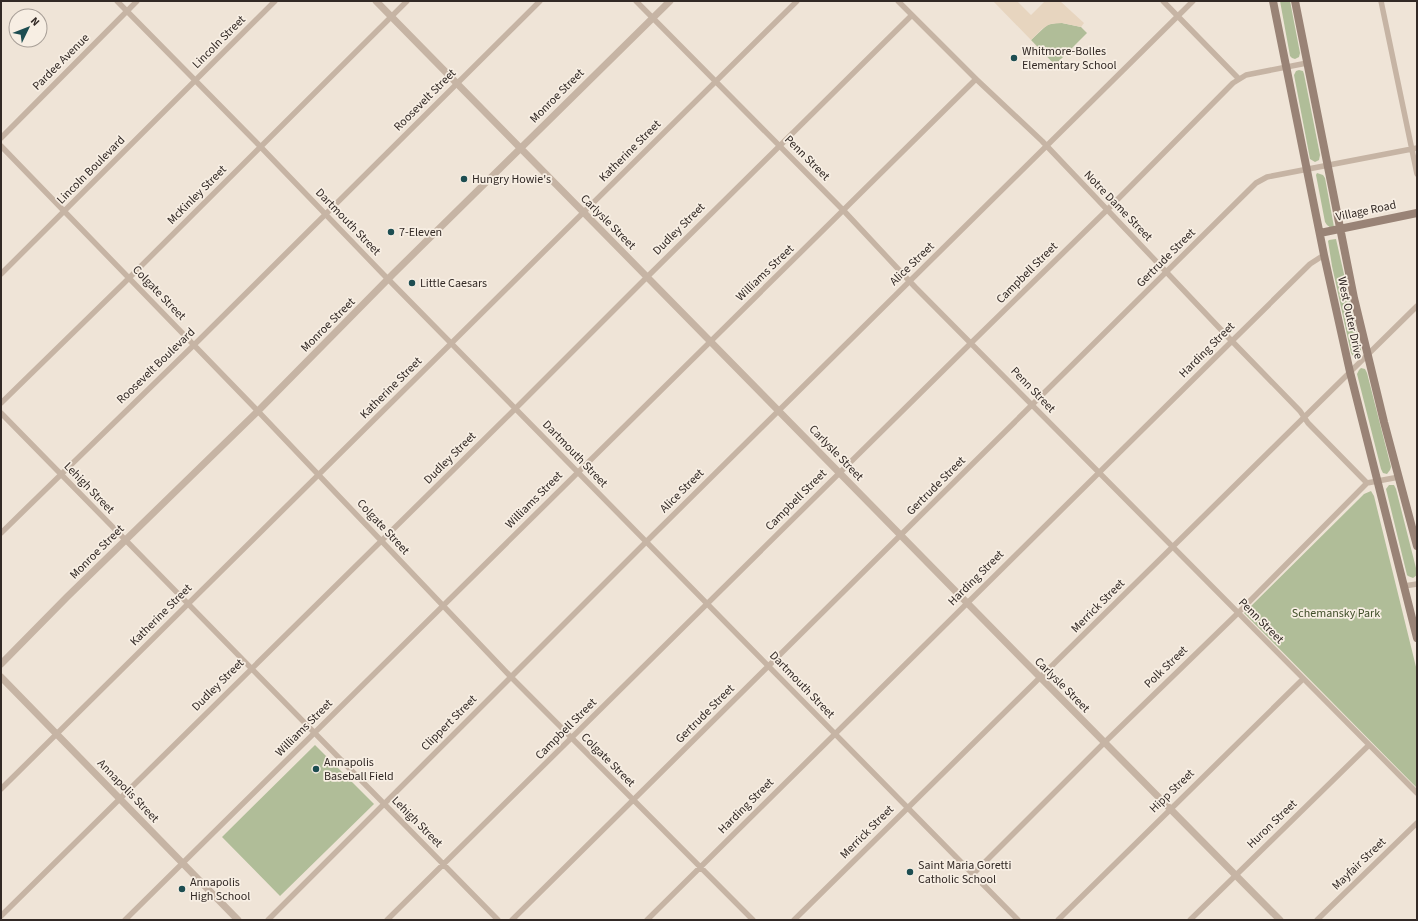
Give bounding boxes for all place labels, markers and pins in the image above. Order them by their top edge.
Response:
place label: Whitmore-Bolles Elementary School [1022,43,1117,74]
marker: Whitmore-Bolles Elementary School [1009,53,1019,63]
place label: Hungry Howie's [472,171,551,188]
marker: Hungry Howie's [459,174,469,184]
place label: 7-Eleven [399,224,442,241]
marker: 7-Eleven [386,227,396,237]
place label: Little Caesars [420,275,487,292]
marker: Little Caesars [407,278,417,288]
place label: Annapolis Baseball Field [324,754,394,785]
marker: Annapolis Baseball Field [311,764,321,774]
place label: Saint Maria Goretti Catholic School [918,857,1011,888]
marker: Saint Maria Goretti Catholic School [905,867,915,877]
place label: Annapolis High School [190,874,250,905]
marker: Annapolis High School [177,884,187,894]

